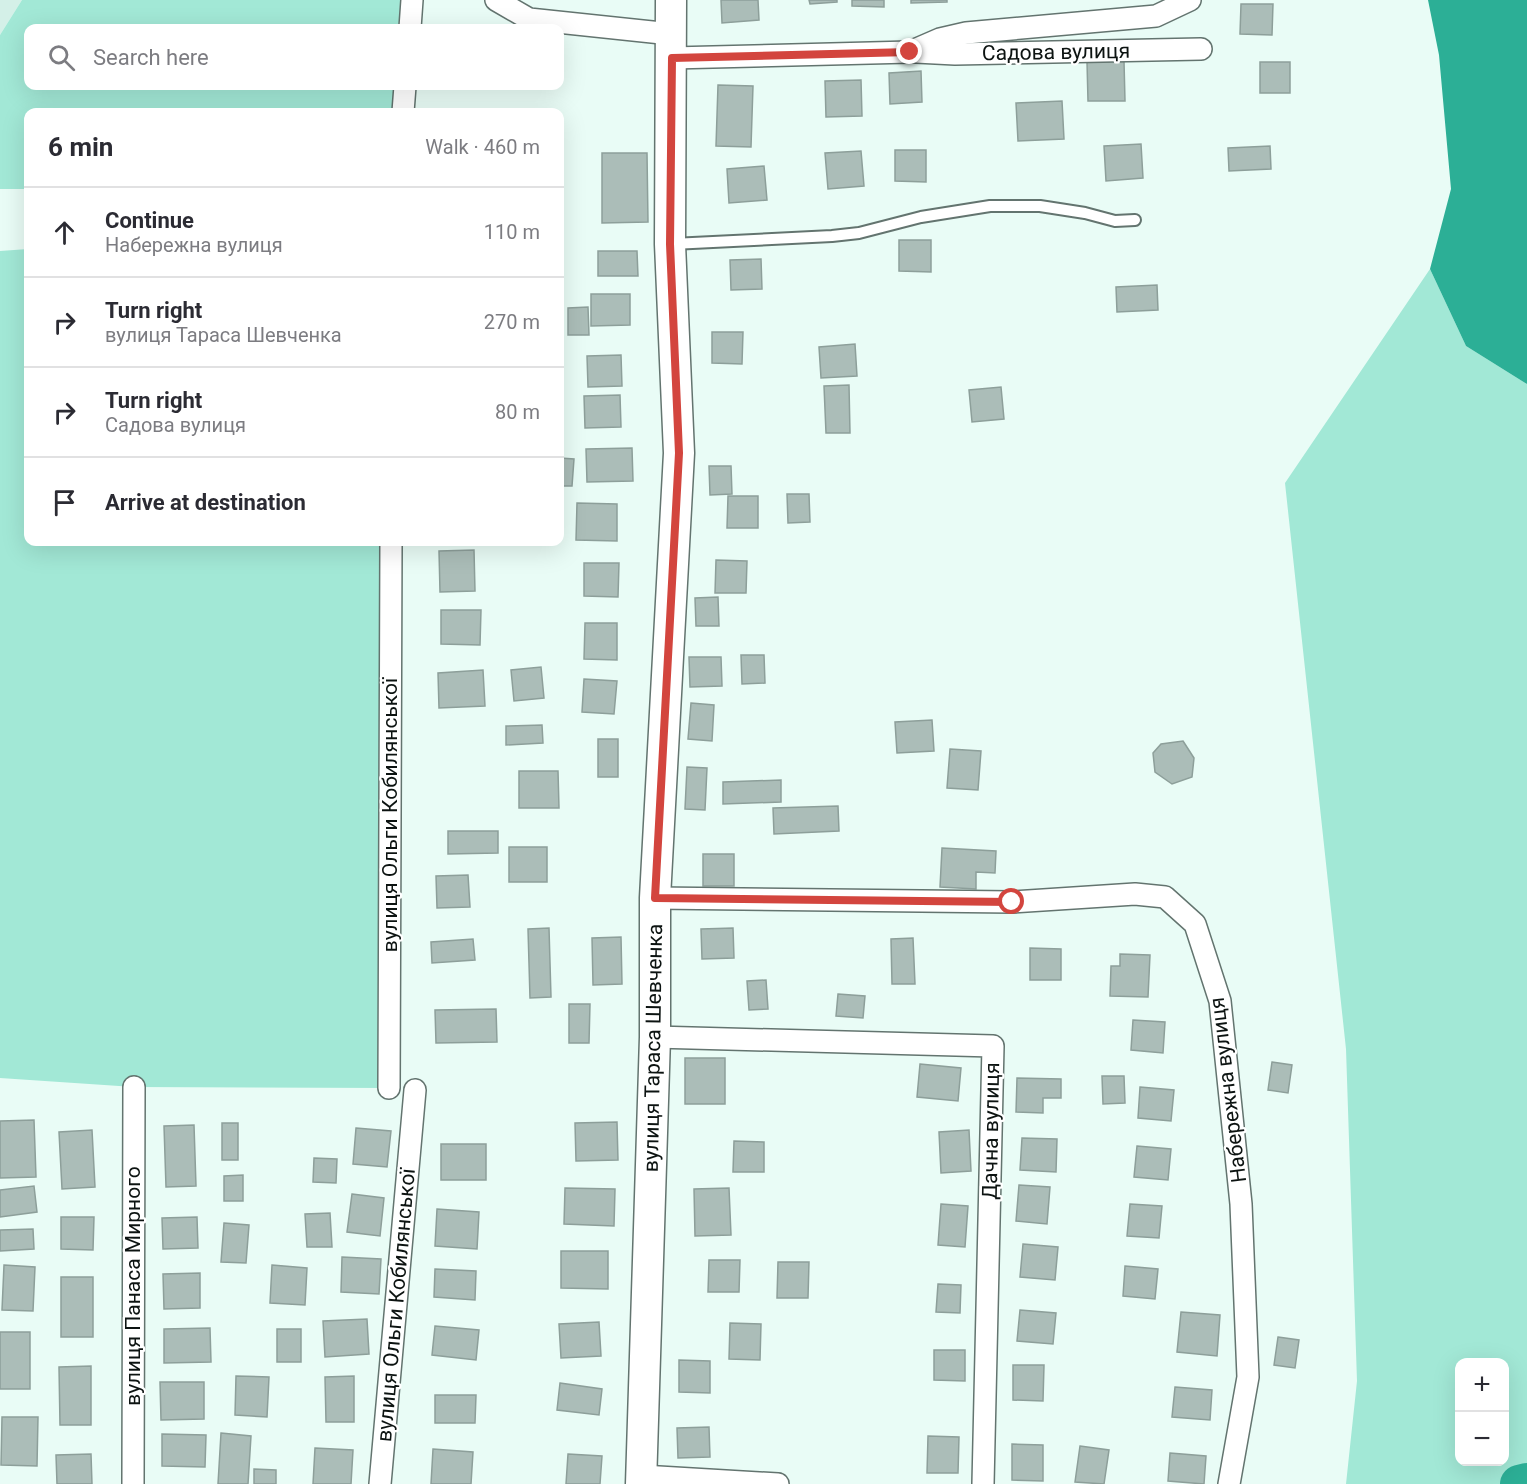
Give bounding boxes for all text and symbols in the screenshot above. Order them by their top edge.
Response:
search box [24,24,564,90]
route end [896,38,922,64]
street label: Садова вулиця [982,39,1130,65]
icon: search [45,41,78,74]
text: Search here [93,45,209,70]
text: 6 min [48,132,113,162]
text: Walk · 460 m [425,135,540,159]
text: Continue [105,208,194,233]
icon: ahead [48,216,81,249]
text: 110 m [484,220,540,244]
text: Набережна вулиця [105,233,283,257]
text: Turn right [105,298,202,323]
icon: right [48,306,81,339]
text: 270 m [484,310,540,334]
text: вулиця Тараса Шевченка [105,323,342,347]
text: Turn right [105,388,202,413]
icon: right [48,396,81,429]
text: 80 m [495,400,540,424]
text: Садова вулиця [105,413,246,437]
icon: arrive [48,486,81,519]
text: Arrive at destination [105,490,306,515]
street label: вулиця Ольги Кобилянської [378,677,402,952]
route start [998,888,1024,914]
street label: вулиця Тараса Шевченка [639,924,667,1172]
street label: Набережна вулиця [1205,996,1251,1184]
street label: Дачна вулиця [978,1062,1004,1200]
street label: вулиця Панаса Мирного [121,1166,145,1406]
street label: вулиця Ольги Кобилянської [372,1167,420,1443]
map controls [1455,1358,1509,1466]
button: + [1455,1358,1509,1412]
button: − [1455,1412,1509,1466]

